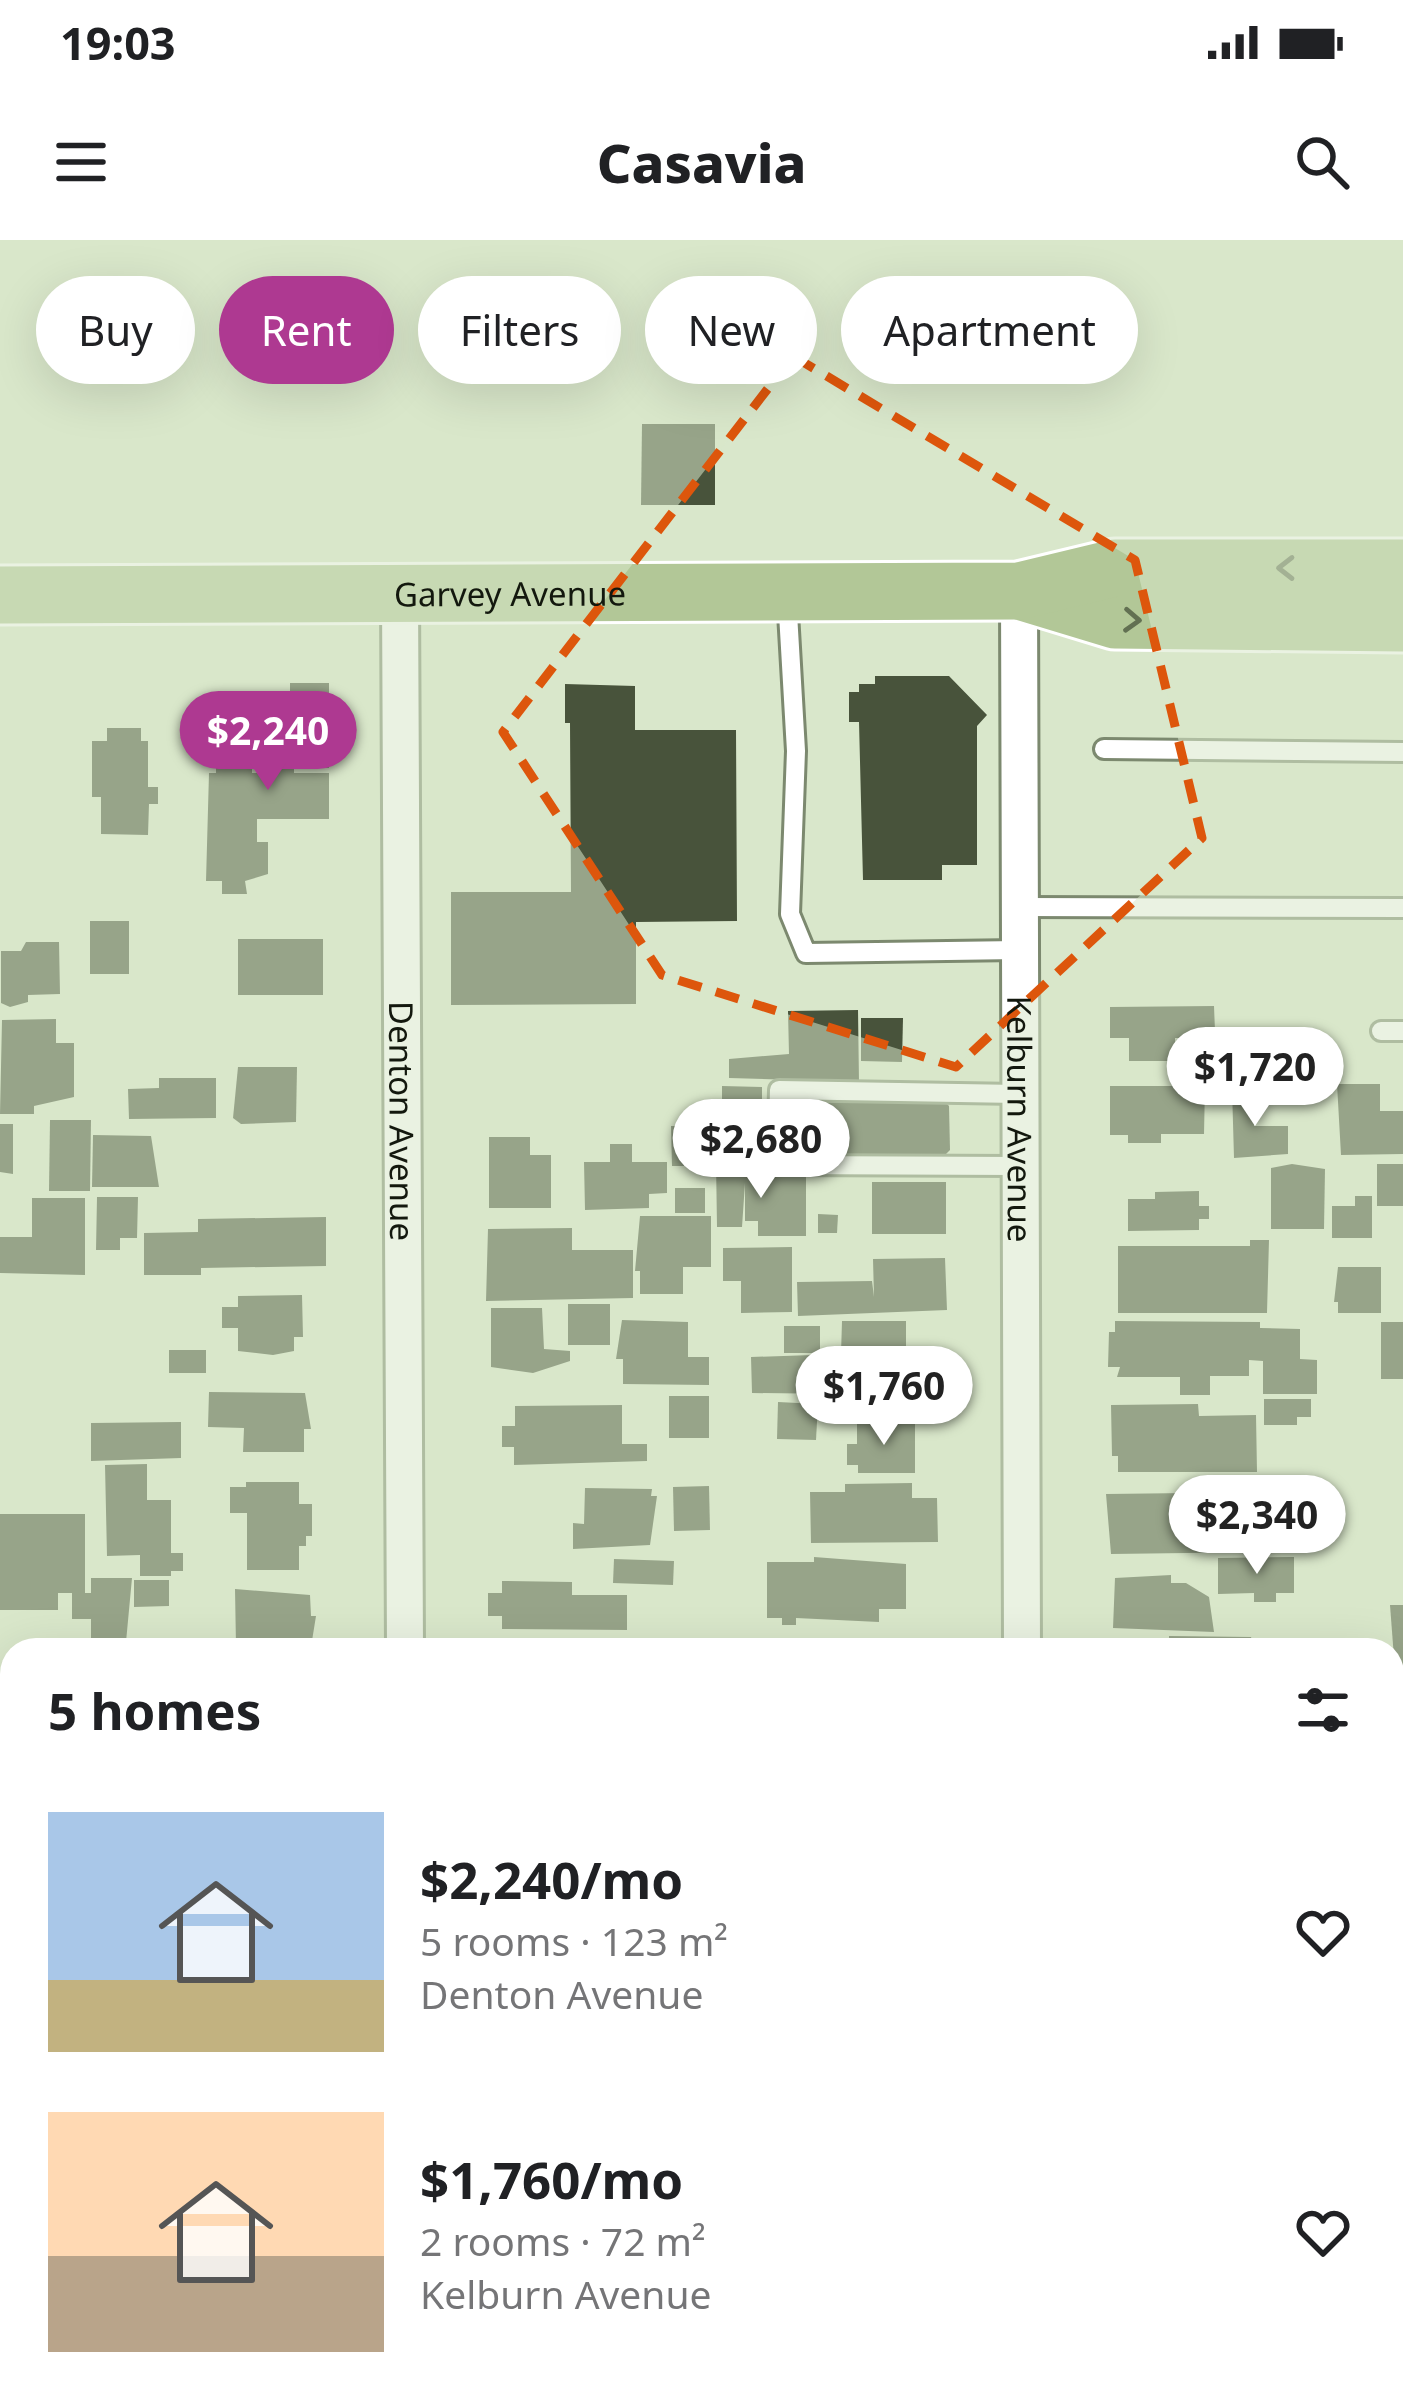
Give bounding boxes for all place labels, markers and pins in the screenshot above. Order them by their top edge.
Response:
pin: $2,240 [170,691,366,793]
pin: $1,720 [1157,1027,1353,1129]
pin: $2,680 [663,1099,859,1201]
pin: $1,760 [786,1346,982,1448]
pin: $2,340 [1159,1475,1355,1577]

